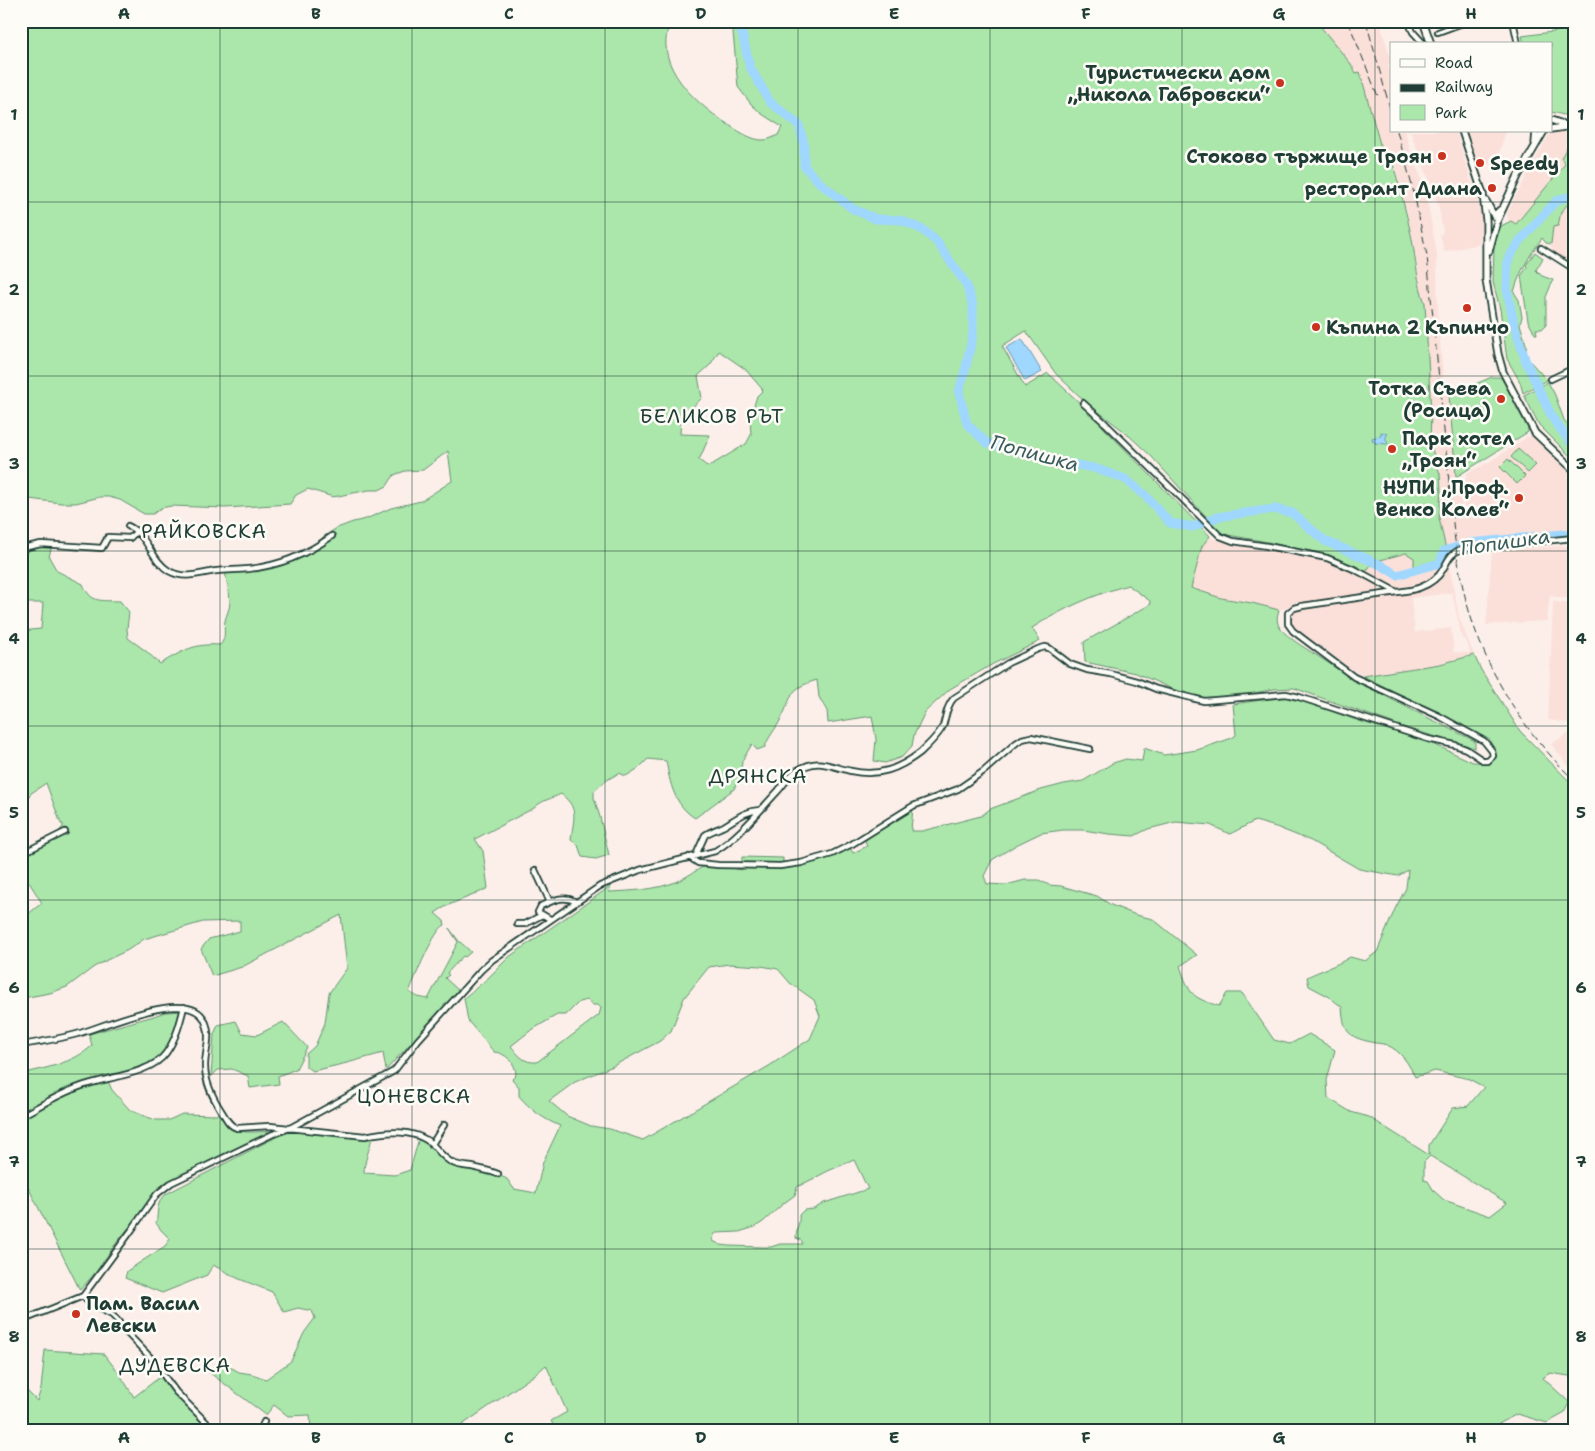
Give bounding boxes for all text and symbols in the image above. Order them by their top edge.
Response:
text: A [118,3,130,24]
text: B [311,3,321,24]
text: C [504,3,514,24]
text: D [695,3,707,24]
text: E [889,3,899,24]
text: F [1081,3,1091,24]
text: G [1273,3,1286,24]
text: H [1465,3,1477,24]
legend [1390,42,1552,132]
text: Road [1435,53,1473,73]
place label: Туристически дом „Никола Габровски“ [1068,60,1271,107]
marker: Туристически дом „Никола Габровски“ [1274,77,1286,89]
text: Railway [1435,77,1493,97]
text: Park [1435,103,1467,123]
text: 1 [10,104,18,125]
text: 1 [1577,104,1585,125]
place label: Стоково тържище Троян [1186,144,1432,169]
marker: Стоково тържище Троян [1436,150,1448,162]
place label: Speedy [1490,151,1559,176]
marker: Speedy [1474,157,1486,169]
place label: ресторант Диана [1305,176,1482,201]
marker: ресторант Диана [1486,182,1498,194]
text: 2 [8,279,20,300]
text: 2 [1575,279,1587,300]
marker: Къпинчо [1461,302,1473,314]
place label: Къпина 2 [1326,315,1420,340]
place label: Къпинчо [1425,315,1509,340]
marker: Къпина 2 [1310,321,1322,333]
place label: Тотка Съева (Росица) [1368,376,1491,423]
marker: Тотка Съева (Росица) [1495,393,1507,405]
district label: БЕЛИКОВ РЪТ [640,403,784,429]
place label: Парк хотел „Троян“ [1402,426,1514,473]
water label: Попишка [988,429,1082,477]
marker: Парк хотел „Троян“ [1386,443,1398,455]
text: 3 [8,453,20,474]
text: 3 [1575,453,1587,474]
place label: НУПИ „Проф. Венко Колев“ [1376,475,1510,522]
marker: НУПИ „Проф. Венко Колев“ [1513,492,1525,504]
district label: РАЙКОВСКА [141,518,267,544]
water label: Попишка [1458,523,1552,561]
text: 4 [8,628,20,649]
text: 4 [1575,628,1587,649]
district label: ДРЯНСКА [708,763,808,789]
text: 5 [9,802,19,823]
text: 5 [1576,802,1586,823]
text: 6 [8,977,20,998]
text: 6 [1575,977,1587,998]
district label: ЦОНЕВСКА [357,1083,471,1109]
text: 7 [8,1151,20,1172]
text: 7 [1575,1151,1587,1172]
place label: Пам. Васил Левски [86,1291,200,1338]
marker: Пам. Васил Левски [70,1308,82,1320]
text: 8 [8,1326,20,1347]
text: 8 [1575,1326,1587,1347]
district label: ДУДЕВСКА [119,1352,231,1378]
text: A [118,1427,130,1448]
text: B [311,1427,321,1448]
text: C [504,1427,514,1448]
text: D [695,1427,707,1448]
text: E [889,1427,899,1448]
text: F [1081,1427,1091,1448]
text: G [1273,1427,1286,1448]
text: H [1465,1427,1477,1448]

